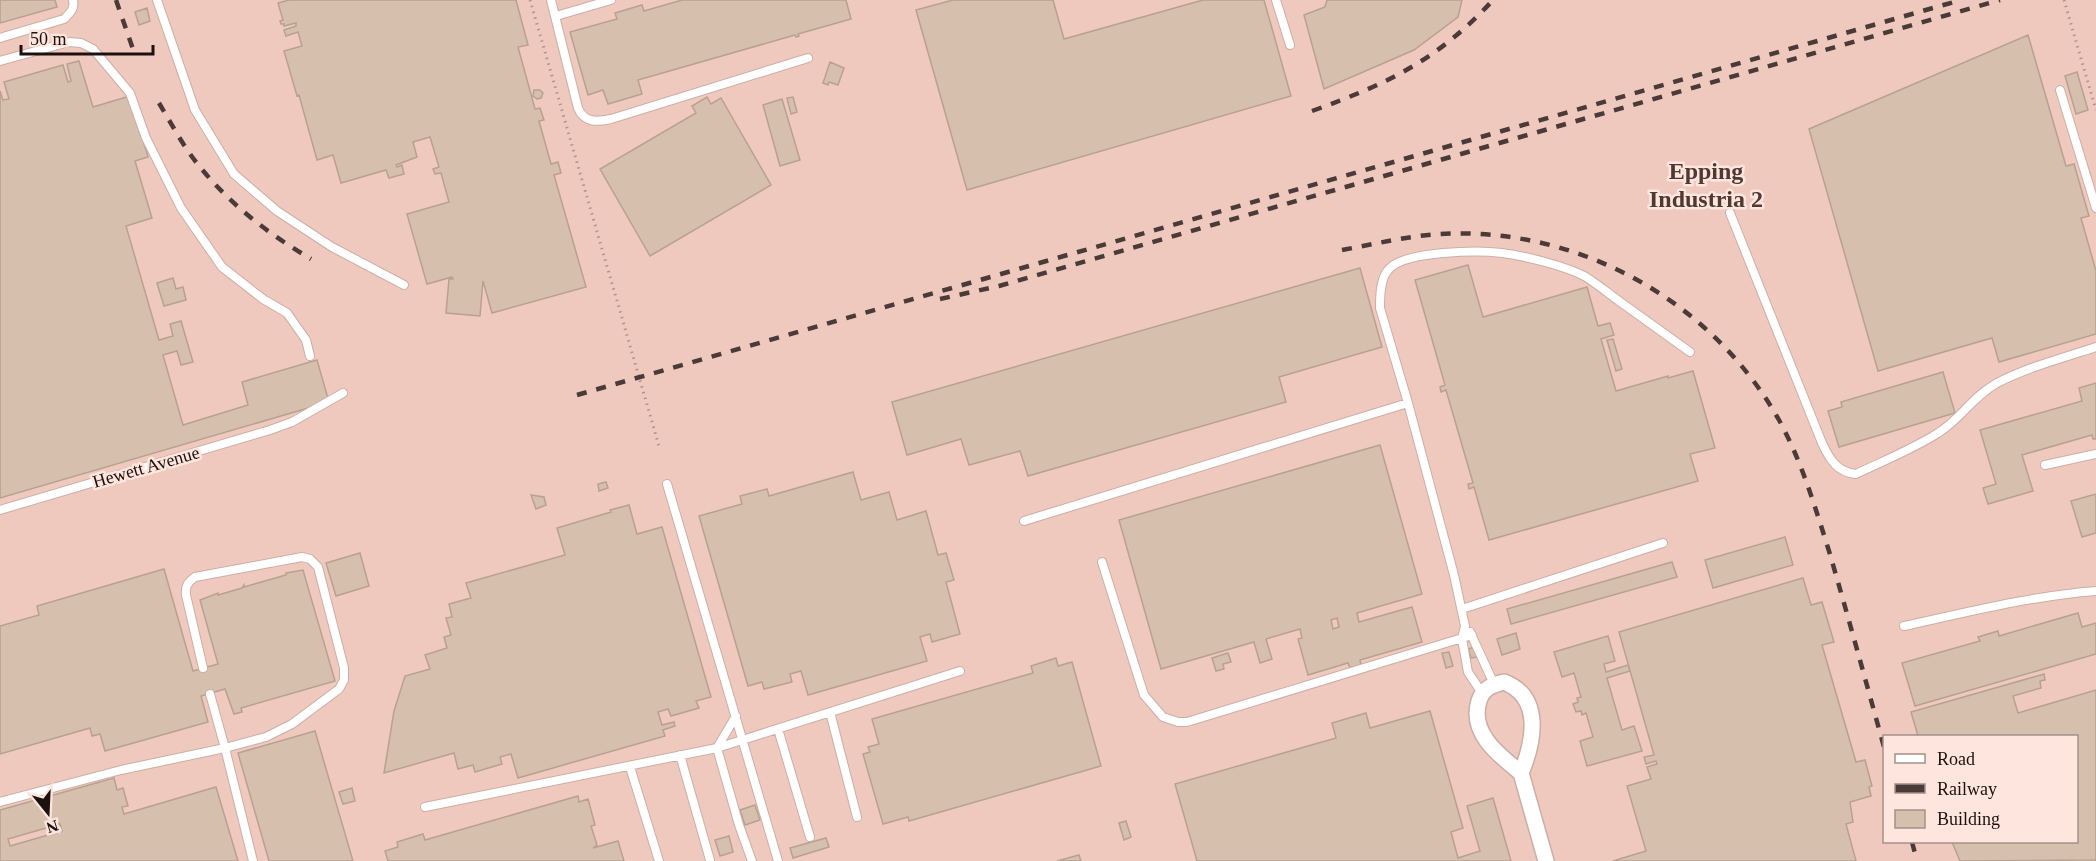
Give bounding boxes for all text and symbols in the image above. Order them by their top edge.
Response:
scale bar [21,18,153,56]
text: 50 m [30,29,67,49]
district label: Epping Industria 2 [1649,158,1763,212]
street label: Hewett Avenue [90,442,202,492]
legend [1883,735,2078,843]
text: Road [1937,749,1975,769]
text: Railway [1937,779,1997,799]
north arrow [18,783,78,843]
text: Building [1937,809,2000,829]
text: N [44,817,61,837]

